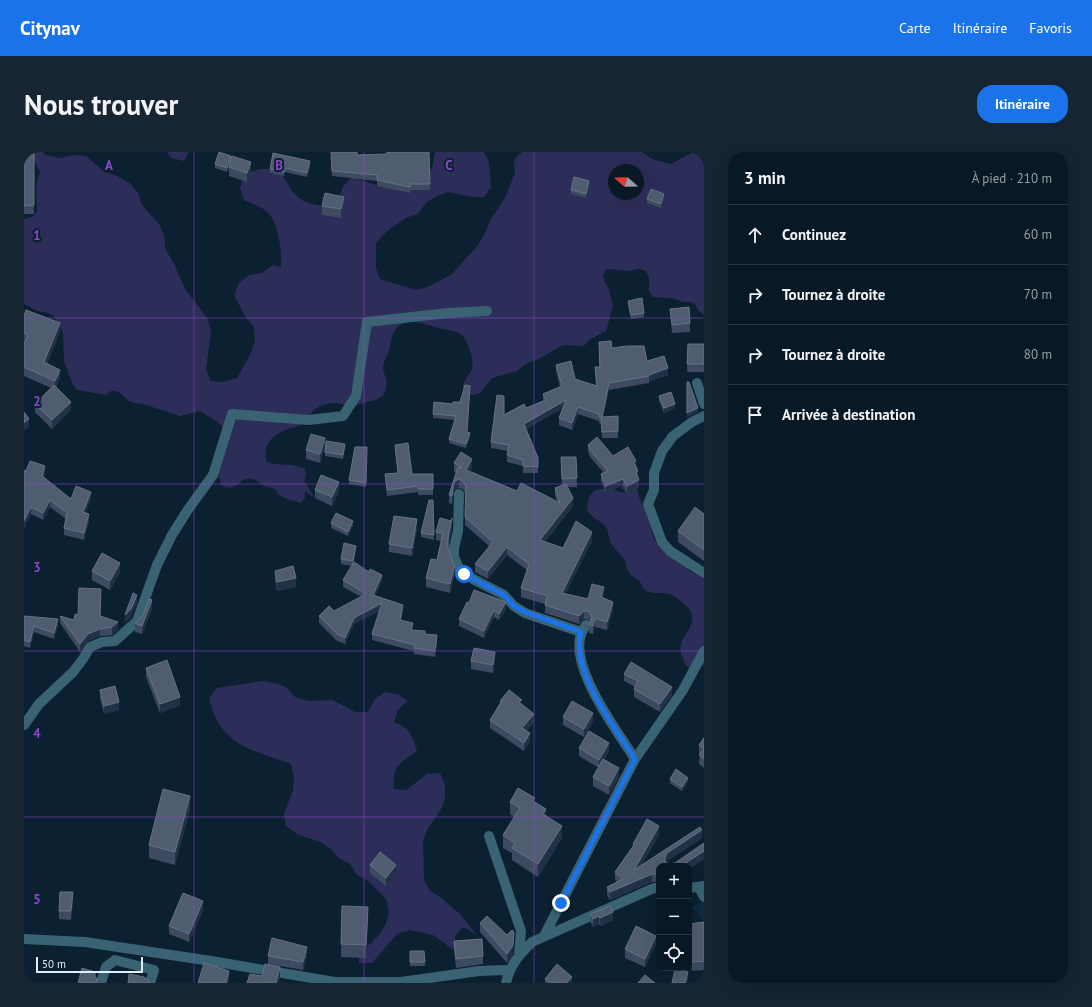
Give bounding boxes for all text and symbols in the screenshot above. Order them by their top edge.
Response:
text: Citynav [20,16,80,40]
text: Carte [899,19,931,37]
text: Itinéraire [953,19,1007,37]
text: Favoris [1029,19,1072,37]
button: Itinéraire [977,85,1068,123]
text: Nous trouver [24,86,178,123]
text: A [105,157,113,174]
text: B [275,157,283,174]
text: C [445,157,453,174]
north arrow [608,164,644,200]
text: 3 min [744,167,785,189]
text: À pied · 210 m [972,170,1052,187]
icon: ahead [744,224,766,246]
text: Continuez [782,225,846,244]
text: 60 m [1024,226,1052,243]
text: 1 [33,227,41,244]
icon: right [744,284,766,306]
text: Tournez à droite [782,285,885,304]
text: 70 m [1024,286,1052,303]
icon: right [744,344,766,366]
text: Tournez à droite [782,345,885,364]
text: 80 m [1024,346,1052,363]
text: 2 [33,393,41,410]
icon: arrive [744,404,766,426]
text: Arrivée à destination [782,405,915,424]
text: 3 [33,559,41,576]
route start [455,565,473,583]
text: 4 [33,725,41,742]
map controls [656,863,692,971]
button: + [656,863,692,899]
text: 5 [33,891,41,908]
route end [552,894,570,912]
button: − [656,899,692,935]
button: locate [656,935,692,971]
scale bar [36,955,143,974]
text: 50 m [42,957,66,971]

